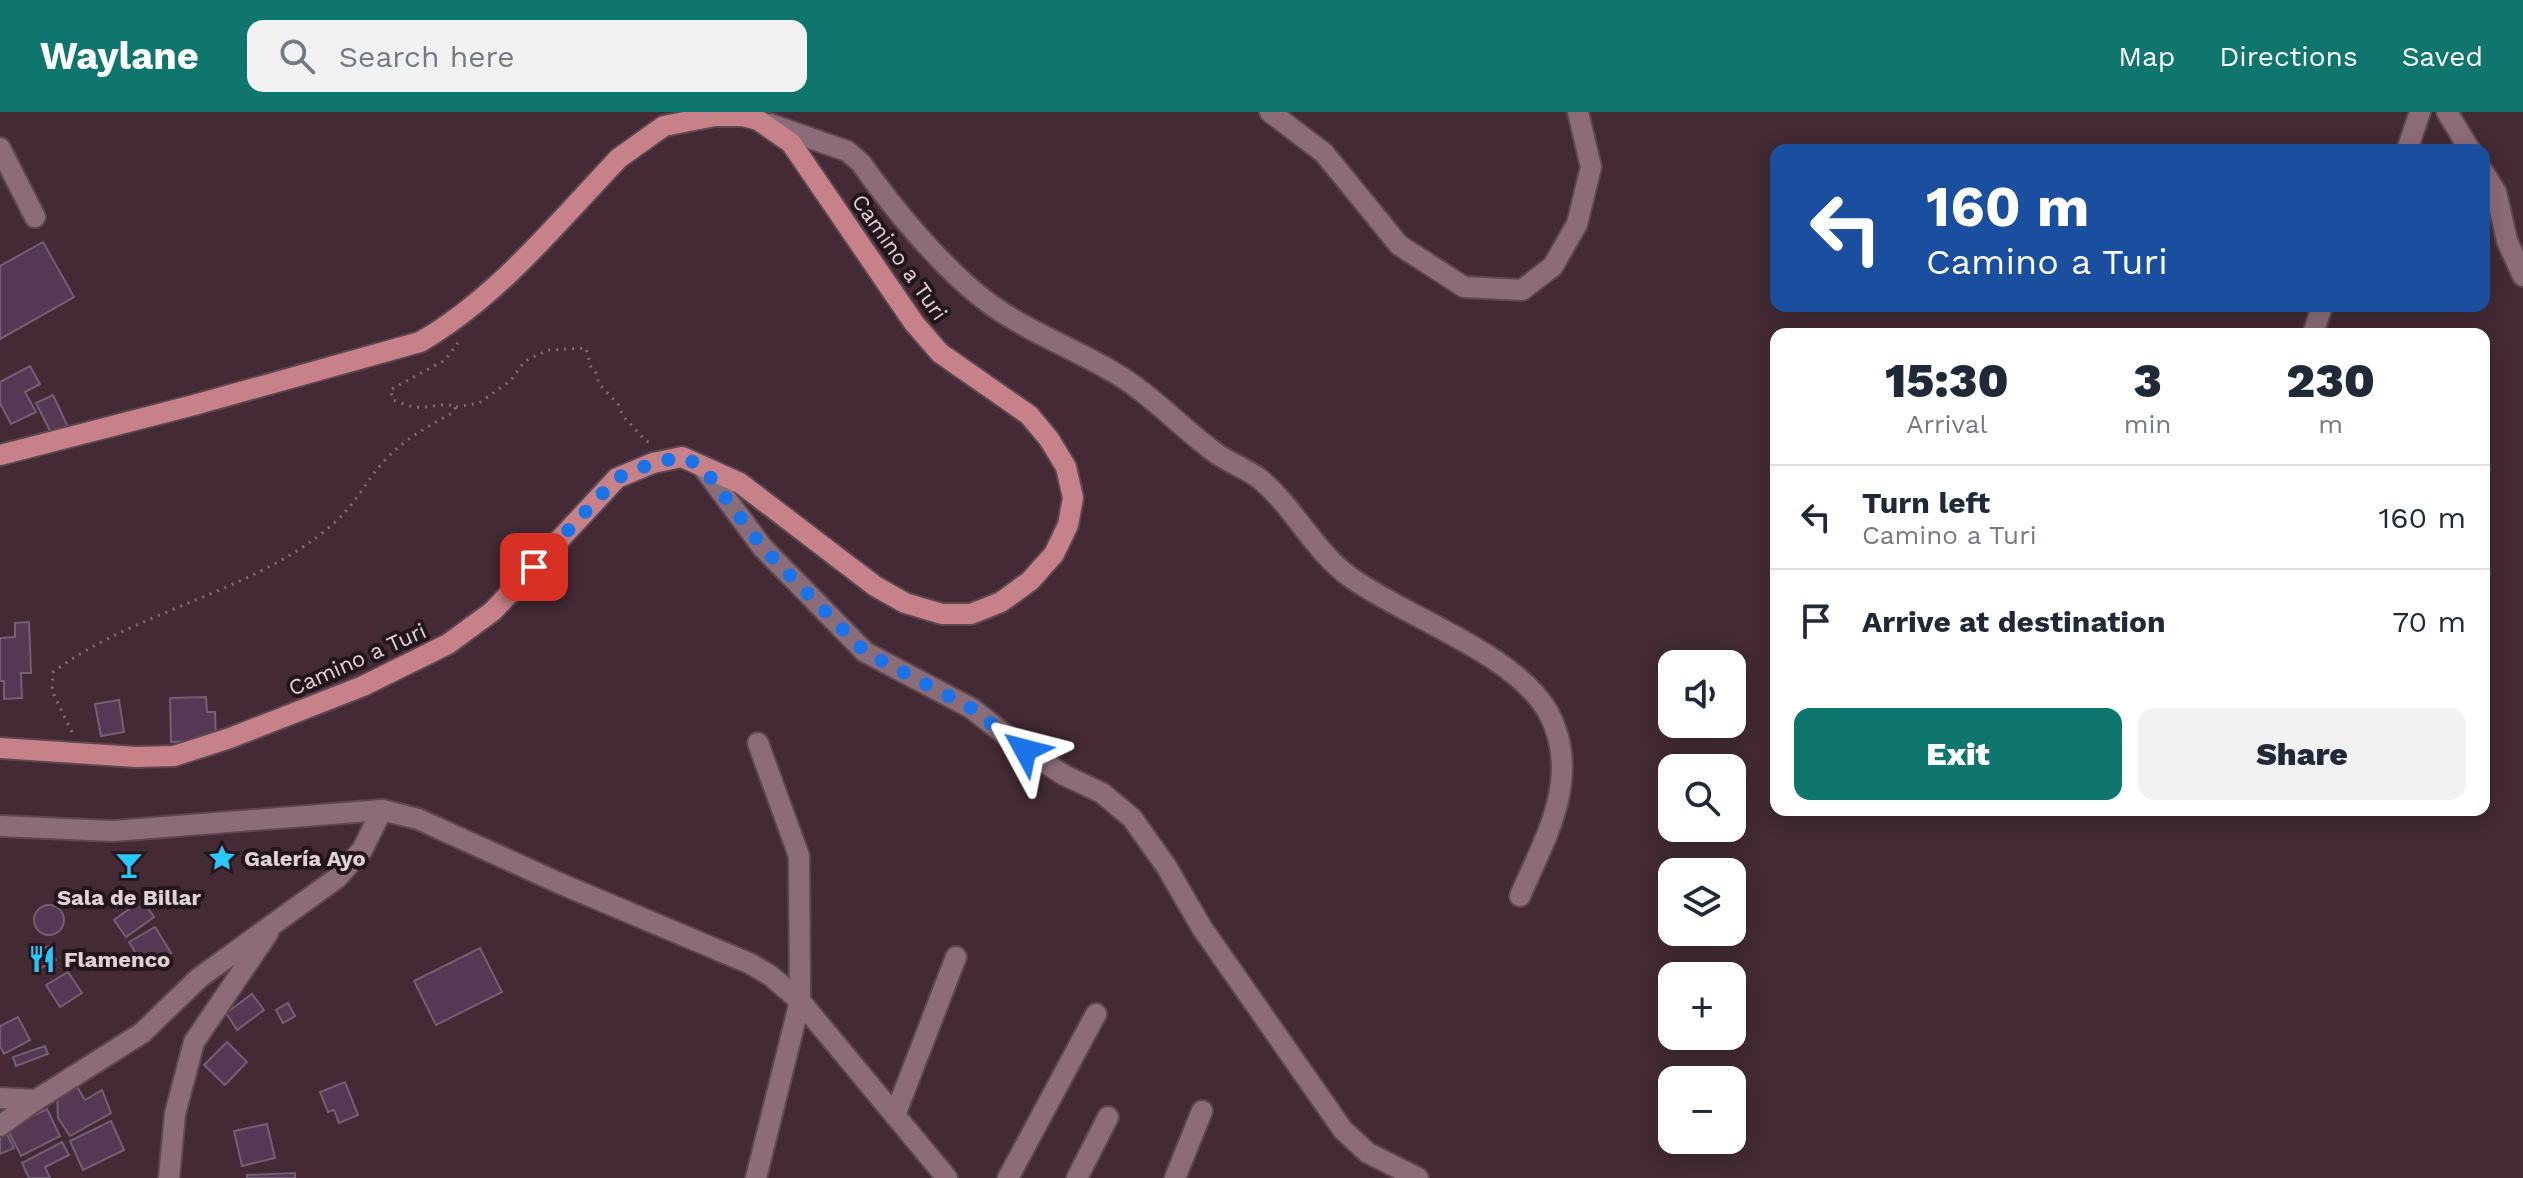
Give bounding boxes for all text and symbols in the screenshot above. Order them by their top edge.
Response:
search box [247,20,807,92]
text: Waylane [40,34,199,78]
icon: search [275,34,319,78]
text: Search here [339,39,515,74]
text: Map [2118,40,2175,73]
text: Directions [2219,40,2358,73]
text: Saved [2402,40,2483,73]
text: 160 m [1926,174,2089,240]
icon: left [1794,176,1898,280]
street label: Camino a Turi [847,190,952,325]
text: Camino a Turi [1926,241,2168,283]
text: 15:30 [1885,352,2009,409]
text: 3 [2133,352,2162,409]
text: 230 [2286,352,2375,409]
text: Arrival [1906,409,1987,439]
text: min [2124,409,2171,439]
text: m [2318,409,2343,439]
text: Turn left [1862,485,1990,520]
icon: left [1794,495,1838,539]
text: 160 m [2379,500,2466,535]
text: Camino a Turi [1862,520,2037,550]
pin [500,533,568,601]
icon: arrive [512,545,556,589]
icon: arrive [1794,599,1838,643]
text: Arrive at destination [1862,604,2166,639]
text: 70 m [2392,604,2466,639]
street label: Camino a Turi [285,618,430,701]
map controls [1658,650,1746,1154]
button: sound [1658,650,1746,738]
position arrow [983,708,1067,792]
button: Exit [1794,708,2122,800]
button: Share [2138,708,2466,800]
button: search [1658,754,1746,842]
place icon: Galería Ayo [207,843,237,873]
place label: Galería Ayo [244,846,366,871]
bar icon: Sala de Billar [114,850,144,880]
button: layers [1658,858,1746,946]
place label: Sala de Billar [57,885,202,910]
restaurant icon: Flamenco [27,944,57,974]
place label: Flamenco [64,947,170,972]
button: + [1658,962,1746,1050]
button: − [1658,1066,1746,1154]

